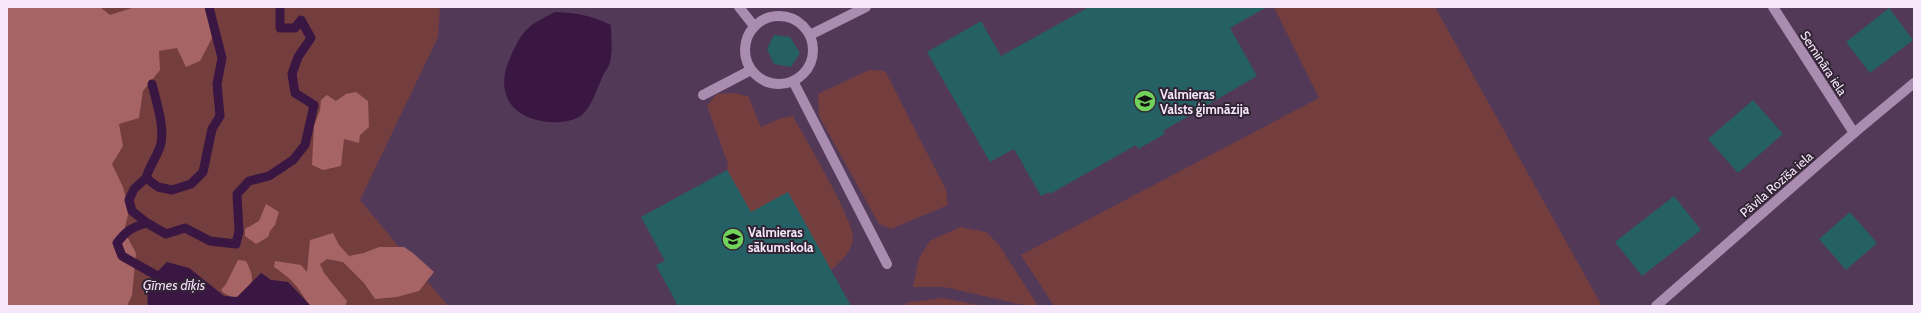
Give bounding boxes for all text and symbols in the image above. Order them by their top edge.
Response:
street label: Semināra iela [1797,28,1851,99]
place label: Valmieras Valsts ģimnāzija [1160,86,1250,117]
school or university icon: Valmieras Valsts ģimnāzija [1132,88,1158,114]
street label: Pāvila Rozīša iela [1736,147,1816,220]
place label: Valmieras sākumskola [748,224,814,255]
school or university icon: Valmieras sākumskola [720,226,746,252]
water label: Ģīmes dīķis [143,276,206,294]

